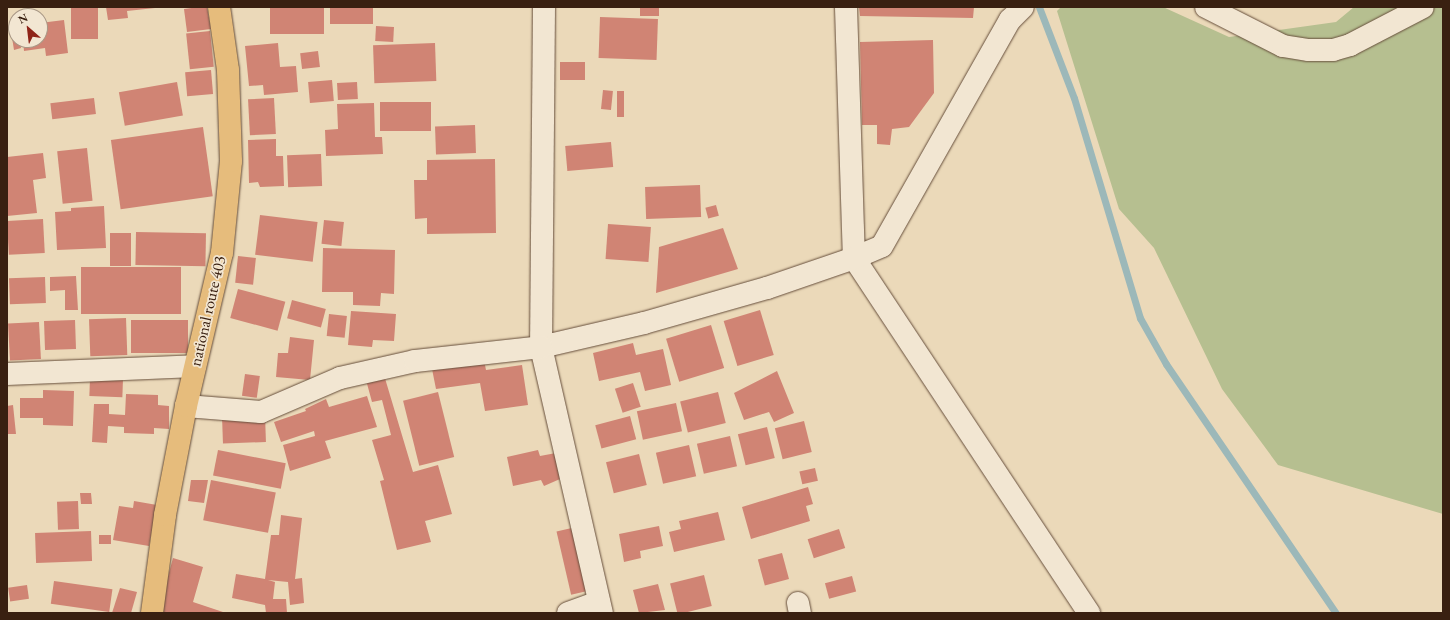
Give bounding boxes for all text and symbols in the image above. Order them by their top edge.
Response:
north arrow [8,8,48,48]
text: N [16,10,30,27]
street label: national route 403 [186,254,230,368]

